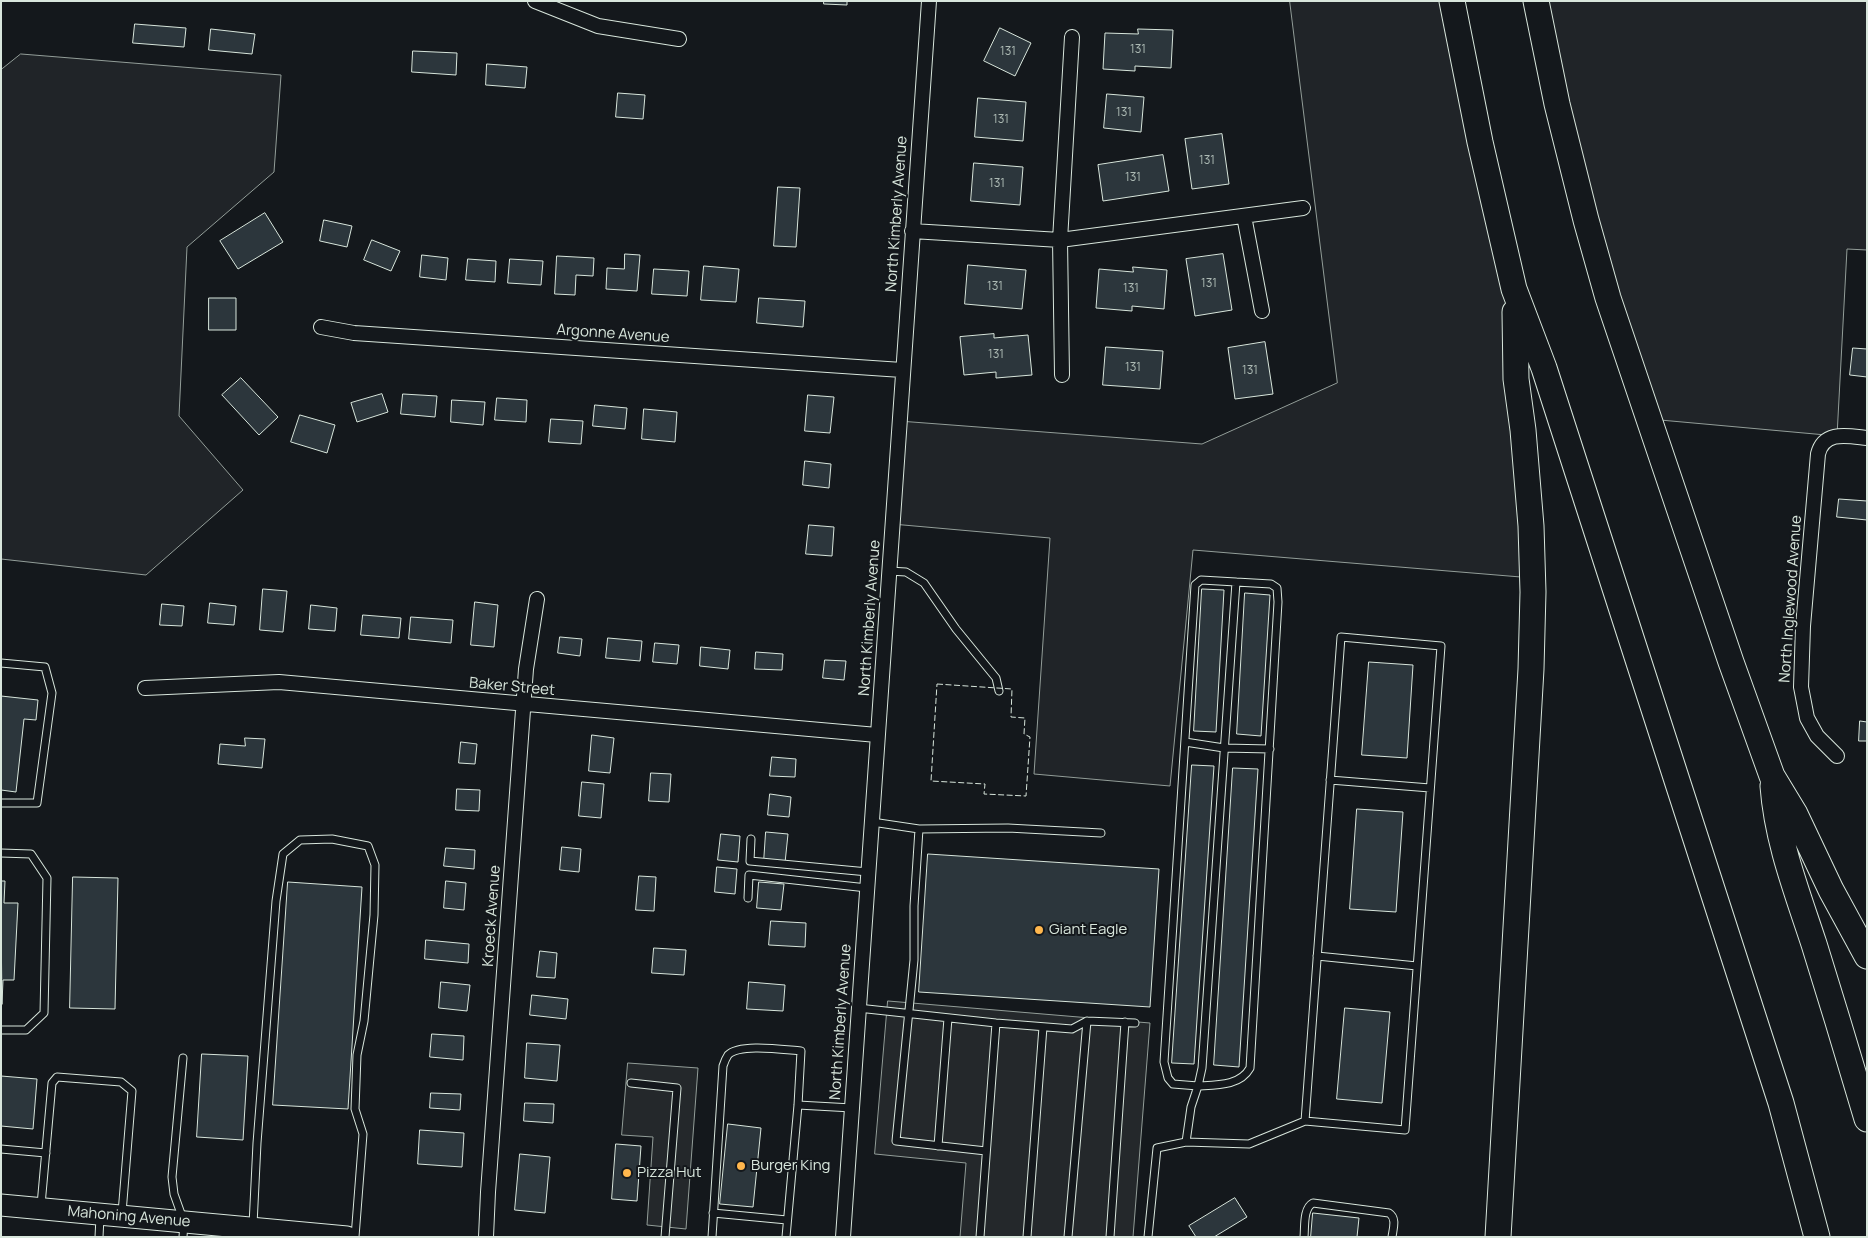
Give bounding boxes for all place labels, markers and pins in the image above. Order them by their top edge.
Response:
place label: Giant Eagle [1049,921,1127,939]
marker: Giant Eagle [1033,924,1045,936]
place label: Burger King [751,1157,830,1175]
marker: Burger King [735,1160,747,1172]
place label: Pizza Hut [637,1164,702,1182]
marker: Pizza Hut [621,1167,633,1179]

